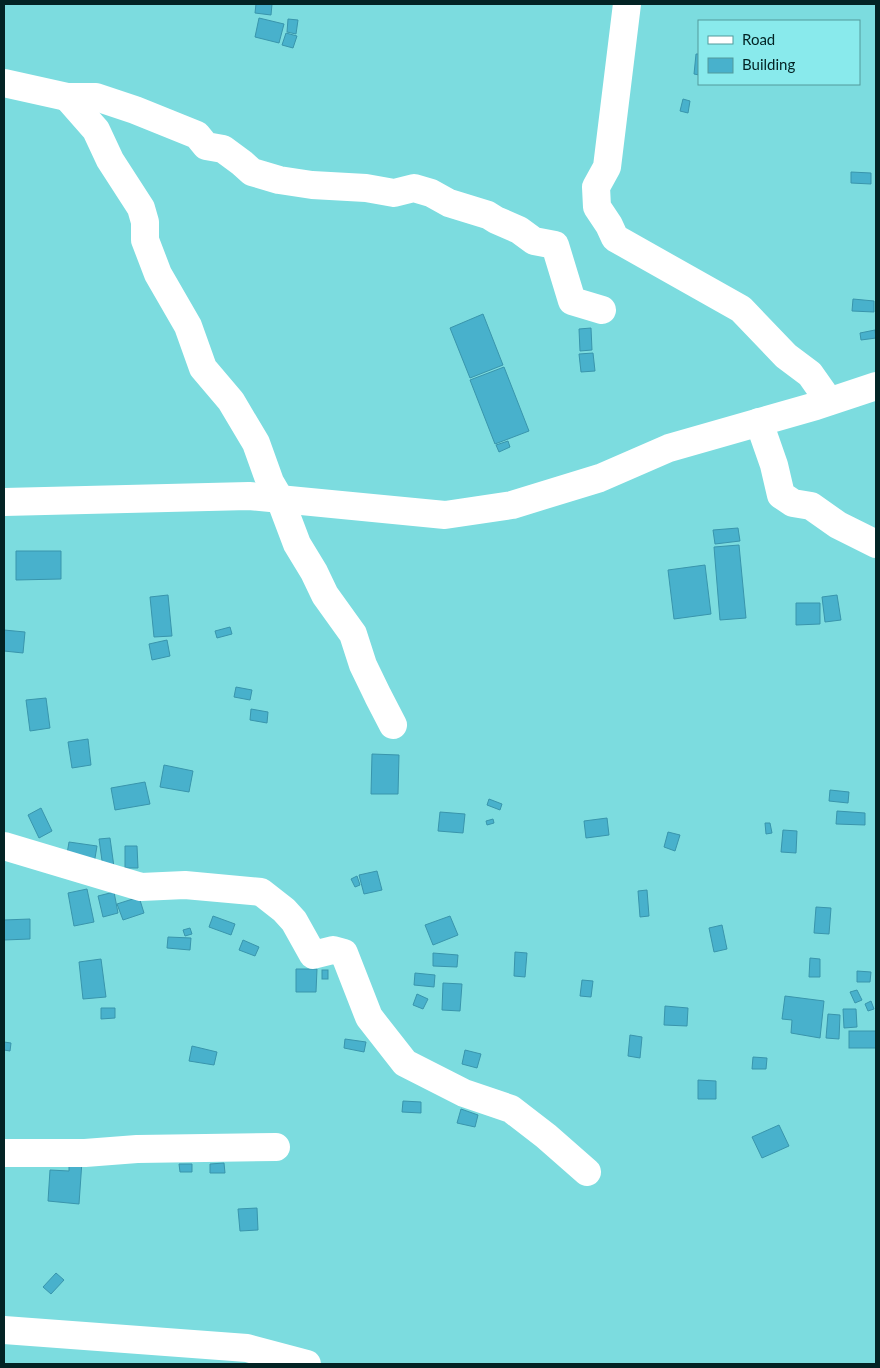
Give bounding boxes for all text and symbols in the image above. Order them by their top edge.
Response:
legend [698,20,860,85]
text: Road [742,30,775,48]
text: Building [742,55,795,73]

